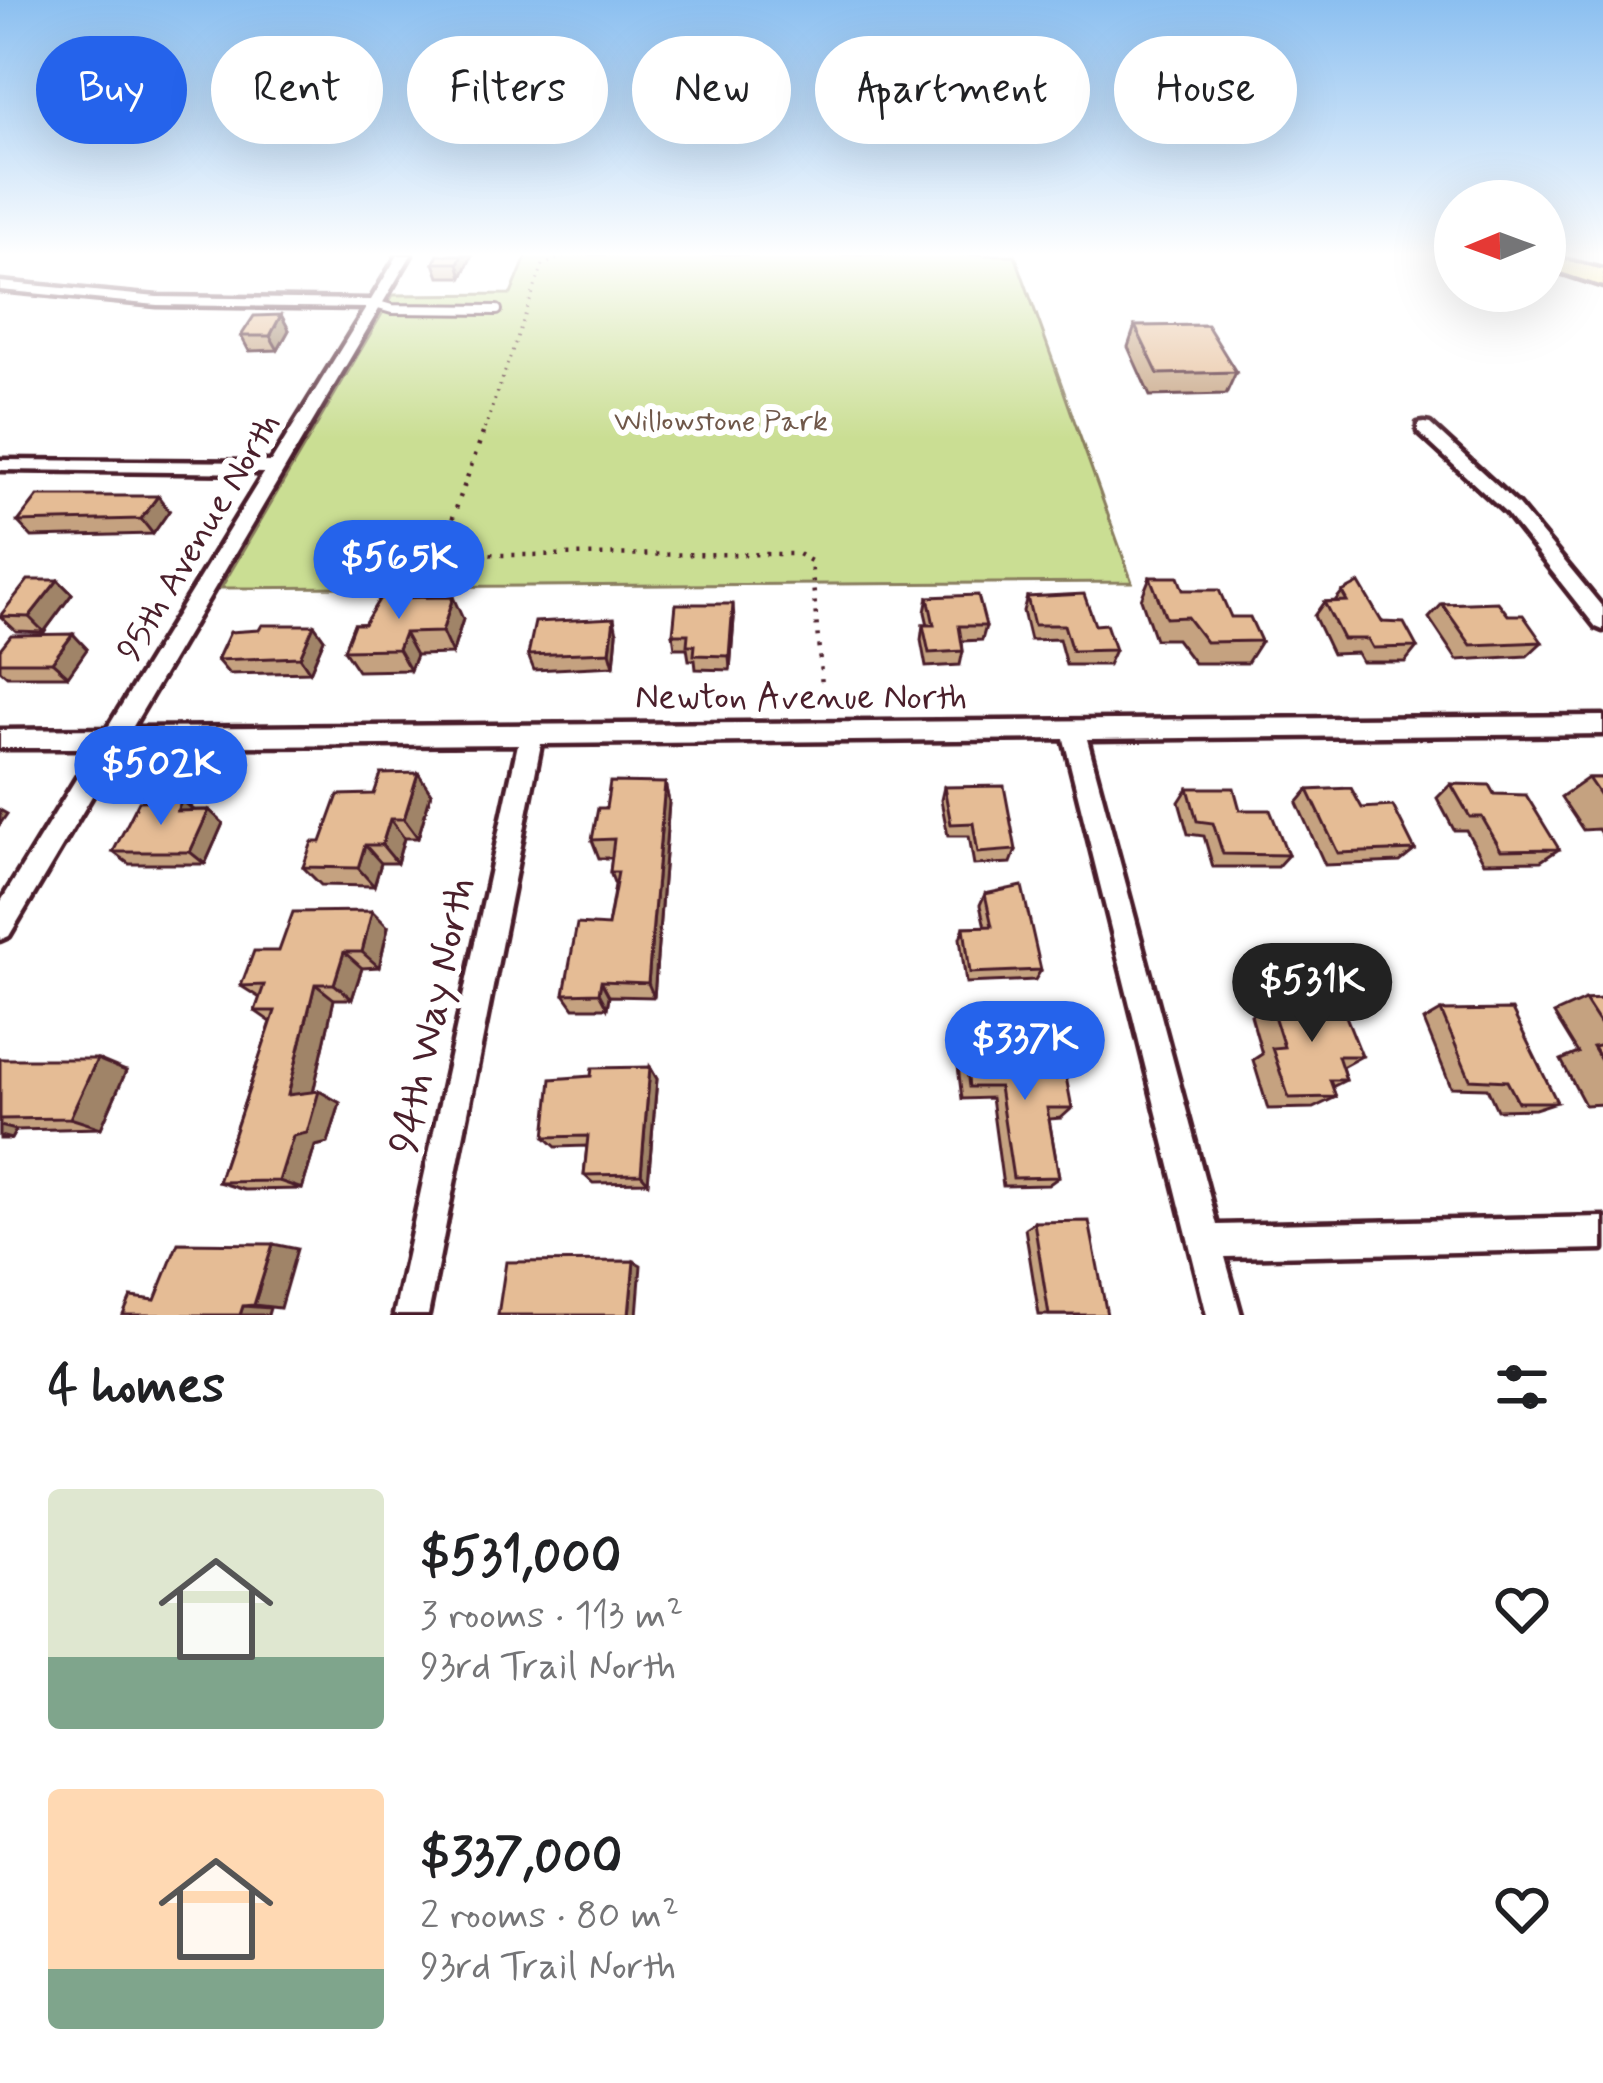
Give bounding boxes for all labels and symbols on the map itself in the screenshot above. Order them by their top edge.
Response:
north arrow [1434,180,1566,312]
park label: Willowstone Park [614,402,828,441]
street label: 95th Avenue North [107,405,293,671]
pin: $565K [315,520,483,622]
street label: Newton Avenue North [635,675,967,722]
pin: $502K [77,726,245,828]
street label: 94th Way North [377,872,490,1159]
pin: $531K [1228,943,1396,1045]
pin: $337K [941,1001,1109,1103]

